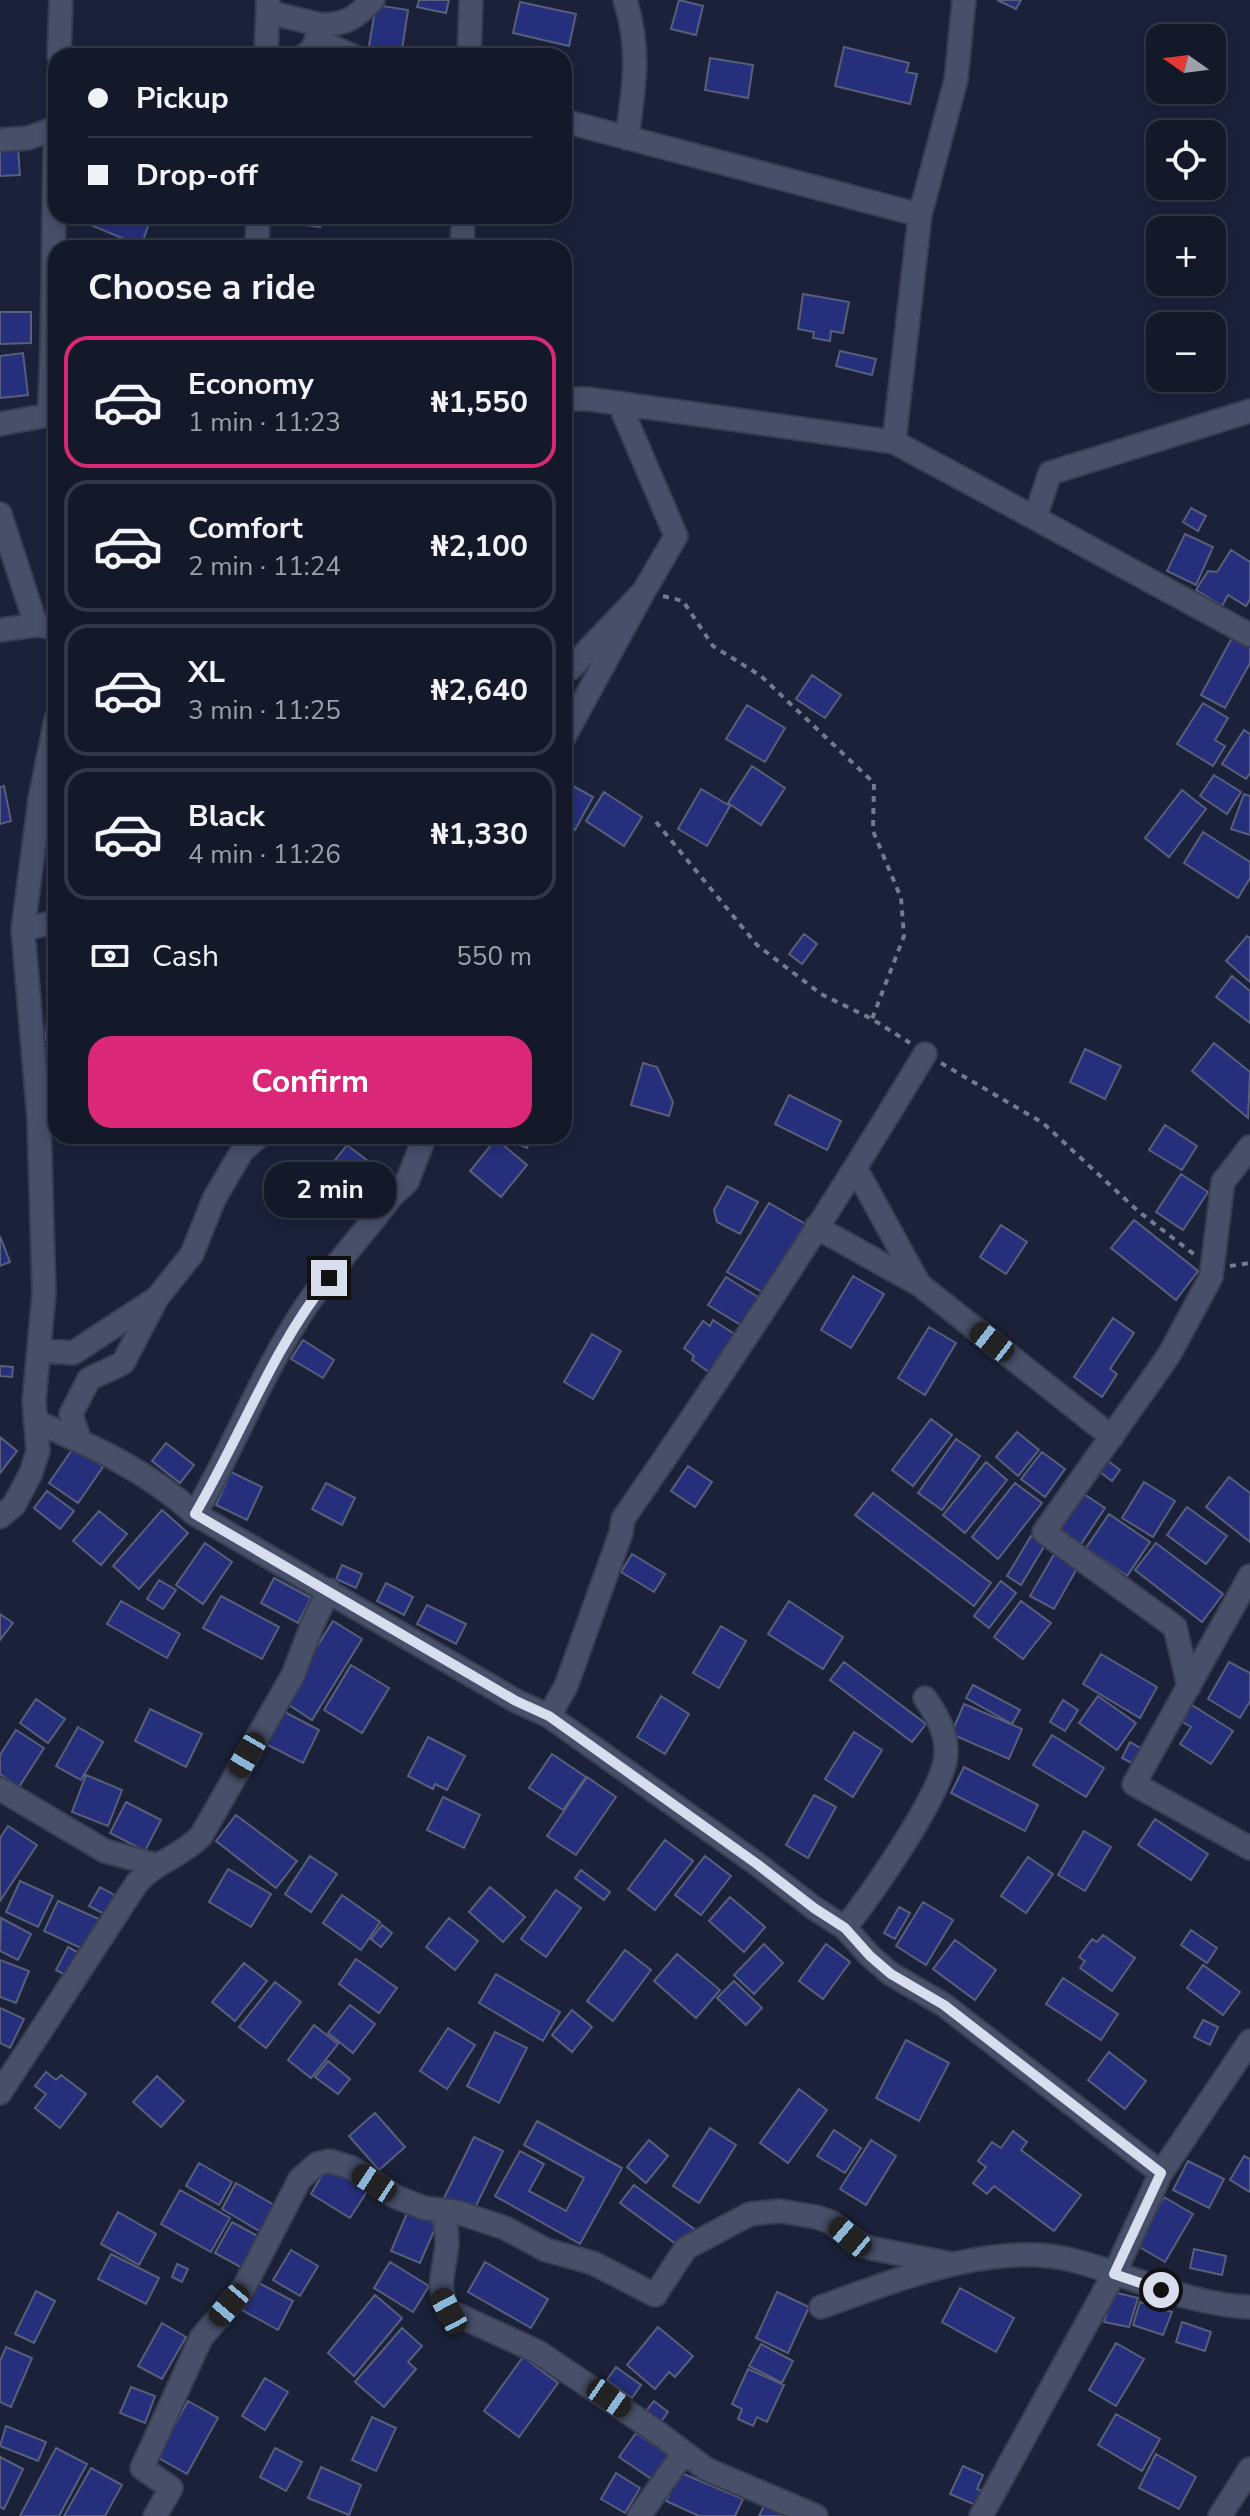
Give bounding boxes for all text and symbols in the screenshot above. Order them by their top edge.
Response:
north arrow [1146,24,1226,104]
map controls [1146,24,1226,392]
text: Pickup [136,78,229,119]
button: locate [1146,120,1226,200]
text: Drop-off [136,155,258,196]
button: + [1146,216,1226,296]
text: Choose a ride [88,263,316,312]
button: − [1146,312,1226,392]
text: Economy [188,364,314,405]
icon: car [92,366,164,438]
text: ₦1,550 [431,382,528,423]
text: 1 min · 11:23 [188,405,341,440]
text: Comfort [188,508,303,549]
icon: car [92,510,164,582]
text: ₦2,100 [431,526,528,567]
text: 2 min · 11:24 [188,549,341,584]
text: XL [188,652,225,693]
icon: car [92,654,164,726]
text: ₦2,640 [431,670,528,711]
text: 3 min · 11:25 [188,693,341,728]
text: Black [188,796,265,837]
icon: car [92,798,164,870]
text: ₦1,330 [431,814,528,855]
text: 4 min · 11:26 [188,837,341,872]
icon: cash [88,934,132,978]
text: Cash [152,936,219,977]
text: 550 m [456,939,532,974]
button: Confirm [88,1036,532,1128]
callout: 2 min [263,1162,395,1218]
text: 2 min [296,1172,364,1207]
route end [311,1260,347,1296]
car [966,1318,1018,1366]
car [225,1728,269,1782]
car [347,2160,401,2206]
car [824,2212,876,2262]
route start [1143,2272,1179,2308]
car [204,2279,254,2331]
car [427,2284,471,2338]
car [582,2374,636,2422]

